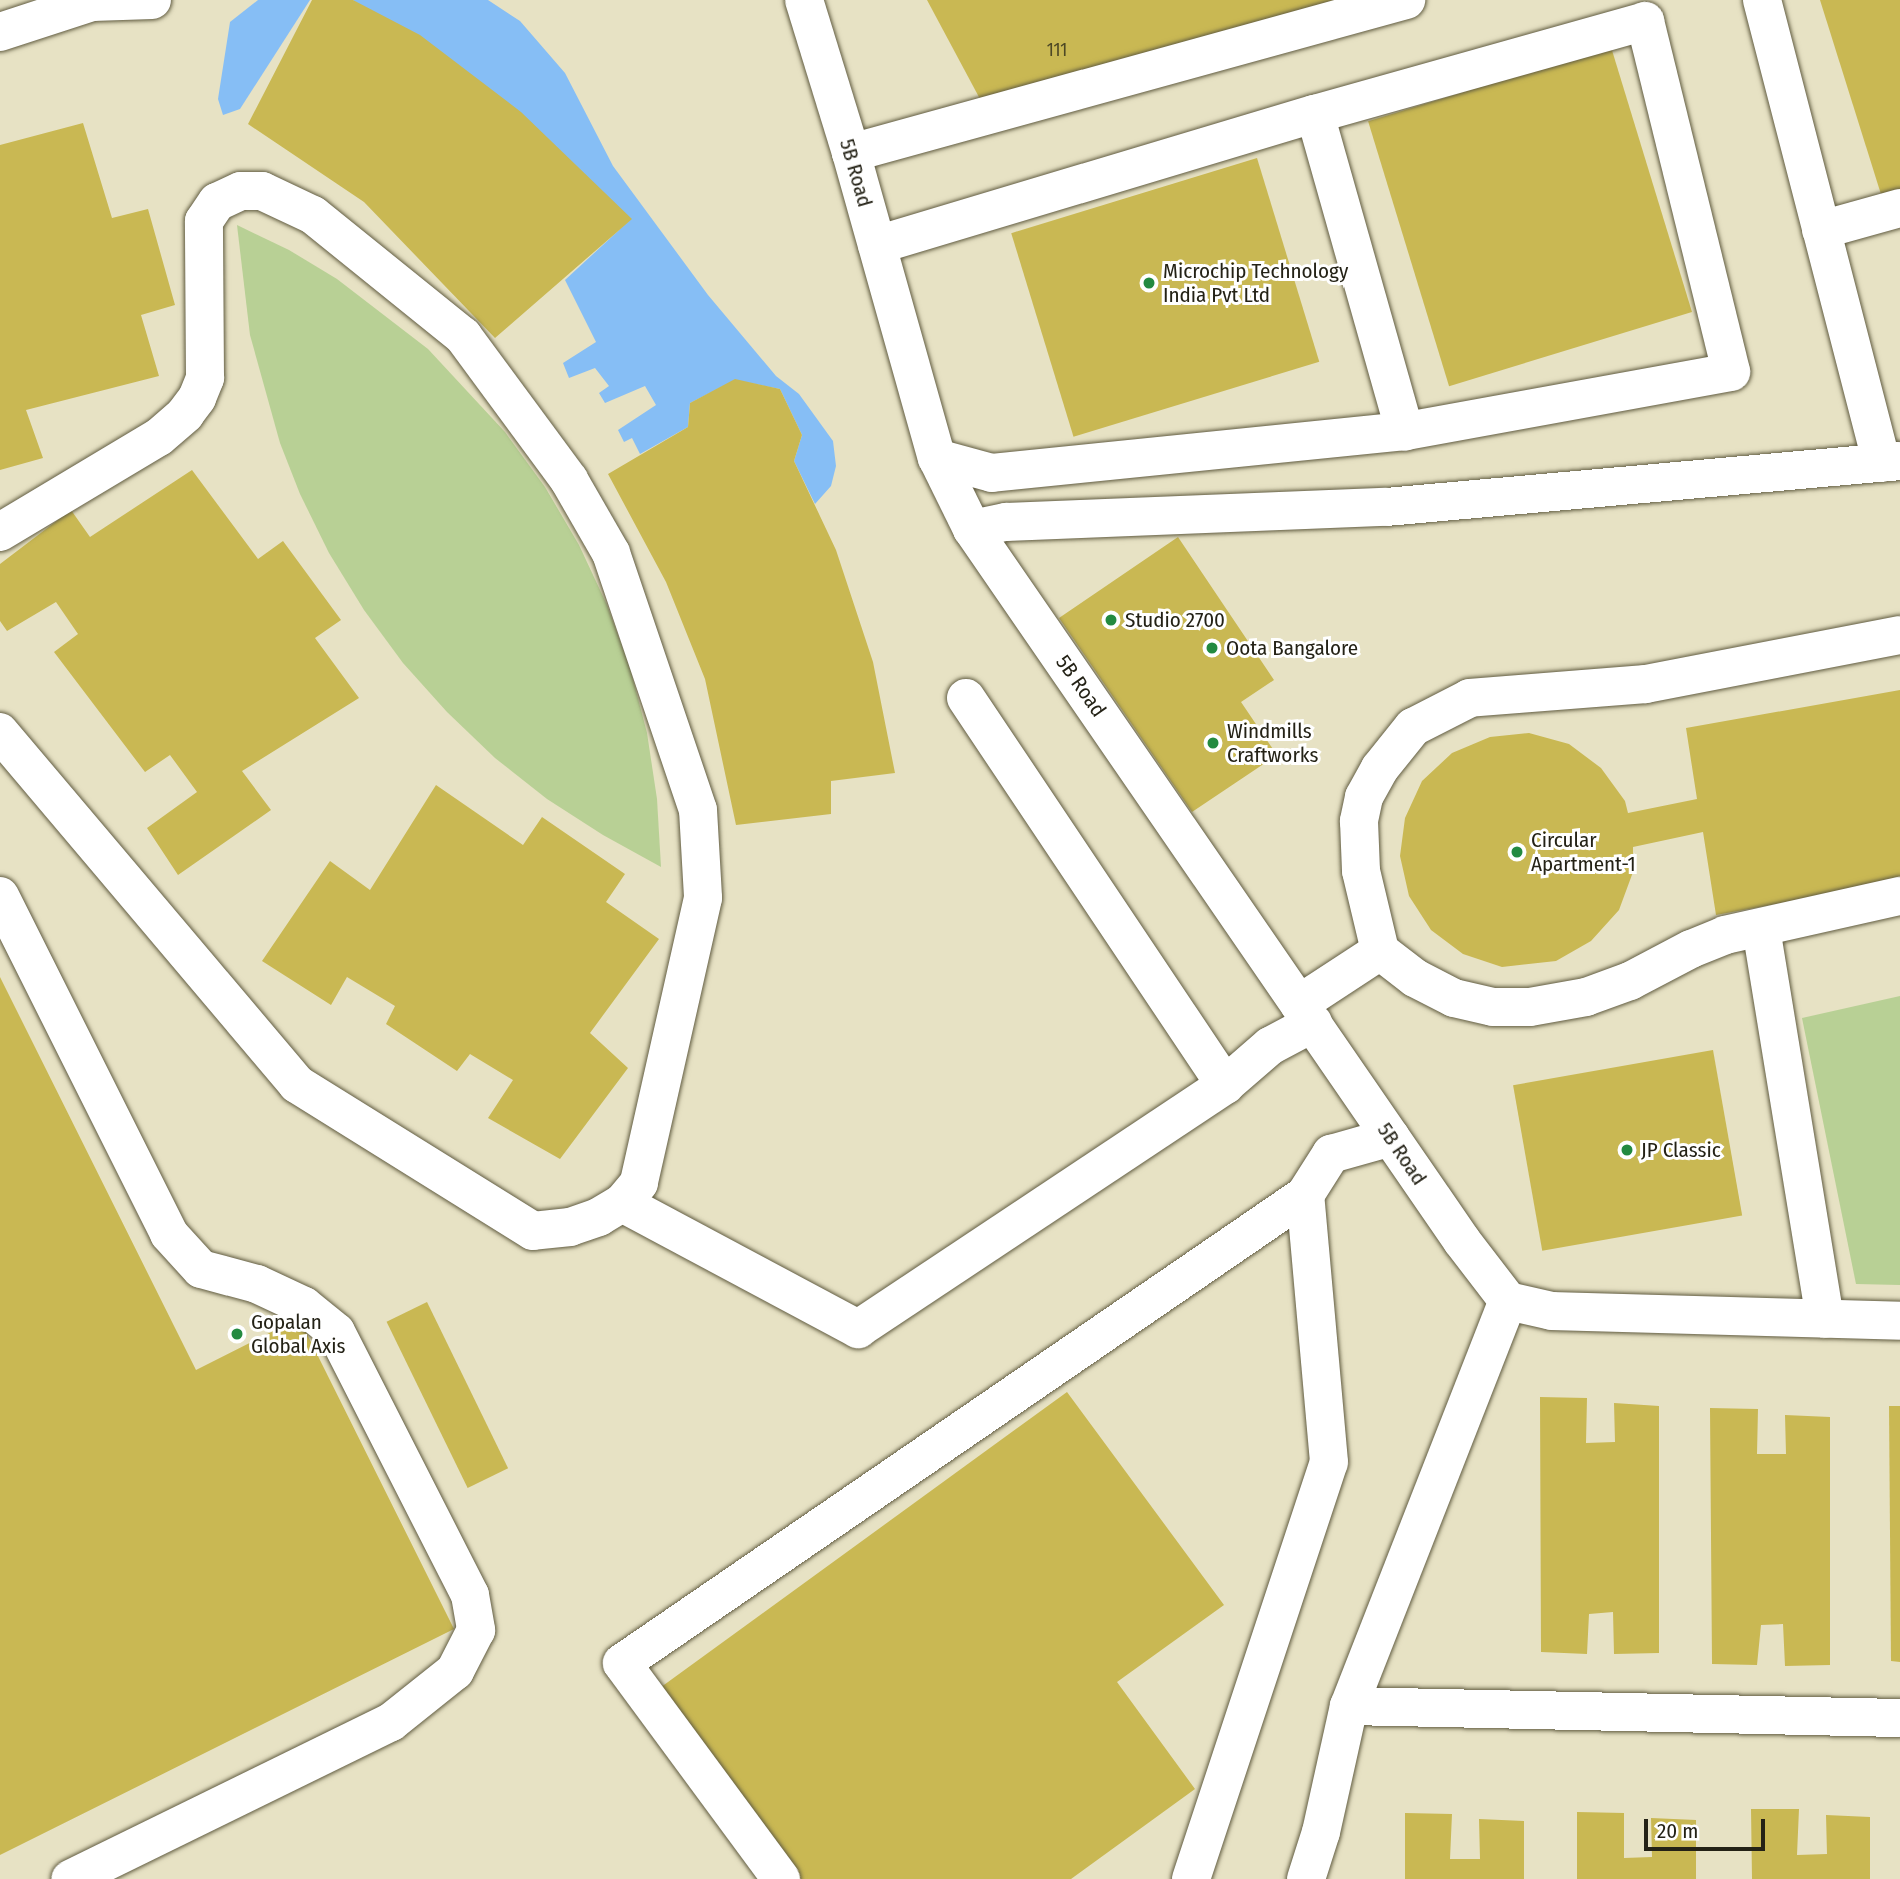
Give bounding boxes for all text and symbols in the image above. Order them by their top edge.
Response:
house number: 111 [1047,39,1067,61]
street label: 5B Road [834,136,878,210]
place label: Microchip Technology India Pvt Ltd [1163,258,1348,308]
marker: Microchip Technology India Pvt Ltd [1141,275,1157,291]
place label: Studio 2700 [1125,607,1225,633]
marker: Studio 2700 [1103,612,1119,628]
place label: Oota Bangalore [1226,635,1358,661]
marker: Oota Bangalore [1204,640,1220,656]
street label: 5B Road [1051,650,1111,722]
place label: Windmills Craftworks [1227,718,1318,768]
marker: Windmills Craftworks [1205,735,1221,751]
place label: Circular Apartment-1 [1531,827,1636,877]
marker: Circular Apartment-1 [1509,844,1525,860]
street label: 5B Road [1372,1118,1432,1190]
place label: JP Classic [1641,1137,1721,1163]
marker: JP Classic [1619,1142,1635,1158]
place label: Gopalan Global Axis [251,1309,346,1359]
marker: Gopalan Global Axis [229,1326,245,1342]
scale bar [1648,1806,1769,1850]
text: 20 m [1657,1818,1698,1844]

